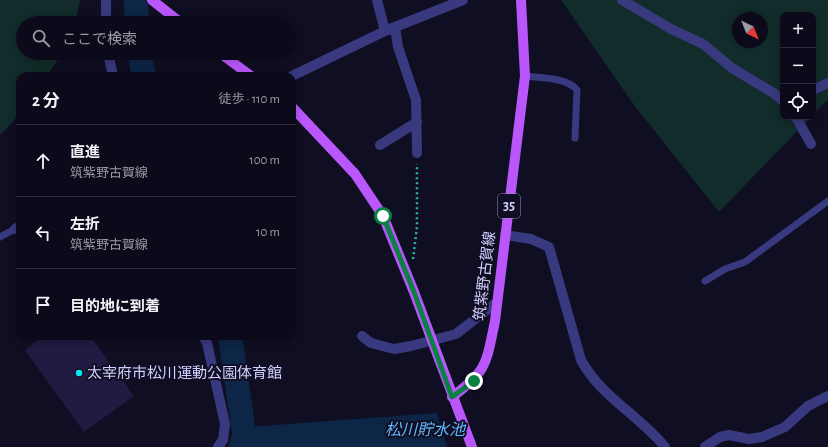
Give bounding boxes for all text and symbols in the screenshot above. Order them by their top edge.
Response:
north arrow [732,12,768,48]
map controls [780,12,816,120]
button: + [780,12,816,48]
search box [16,16,296,60]
icon: search [30,27,52,49]
text: ここで検索 [62,32,137,47]
button: − [780,48,816,84]
button: locate [780,84,816,120]
text: 2 分 [32,92,60,109]
text: 徒歩 · 110 m [218,93,280,106]
text: 直進 [70,145,100,160]
icon: ahead [32,150,54,172]
text: 100 m [249,154,280,167]
text: 筑紫野古賀線 [70,167,148,180]
road number: 35 [498,194,520,218]
route start [374,207,392,225]
text: 左折 [70,217,100,232]
icon: left [32,222,54,244]
text: 10 m [256,226,280,239]
street label: 筑紫野古賀線 [471,230,498,322]
text: 筑紫野古賀線 [70,239,148,252]
icon: arrive [32,294,54,316]
text: 目的地に到着 [70,299,160,314]
place label: 太宰府市松川運動公園体育館 [87,365,282,381]
marker: 太宰府市松川運動公園体育館 [74,368,84,378]
route end [465,372,483,390]
water label: 松川貯水池 [385,421,467,438]

